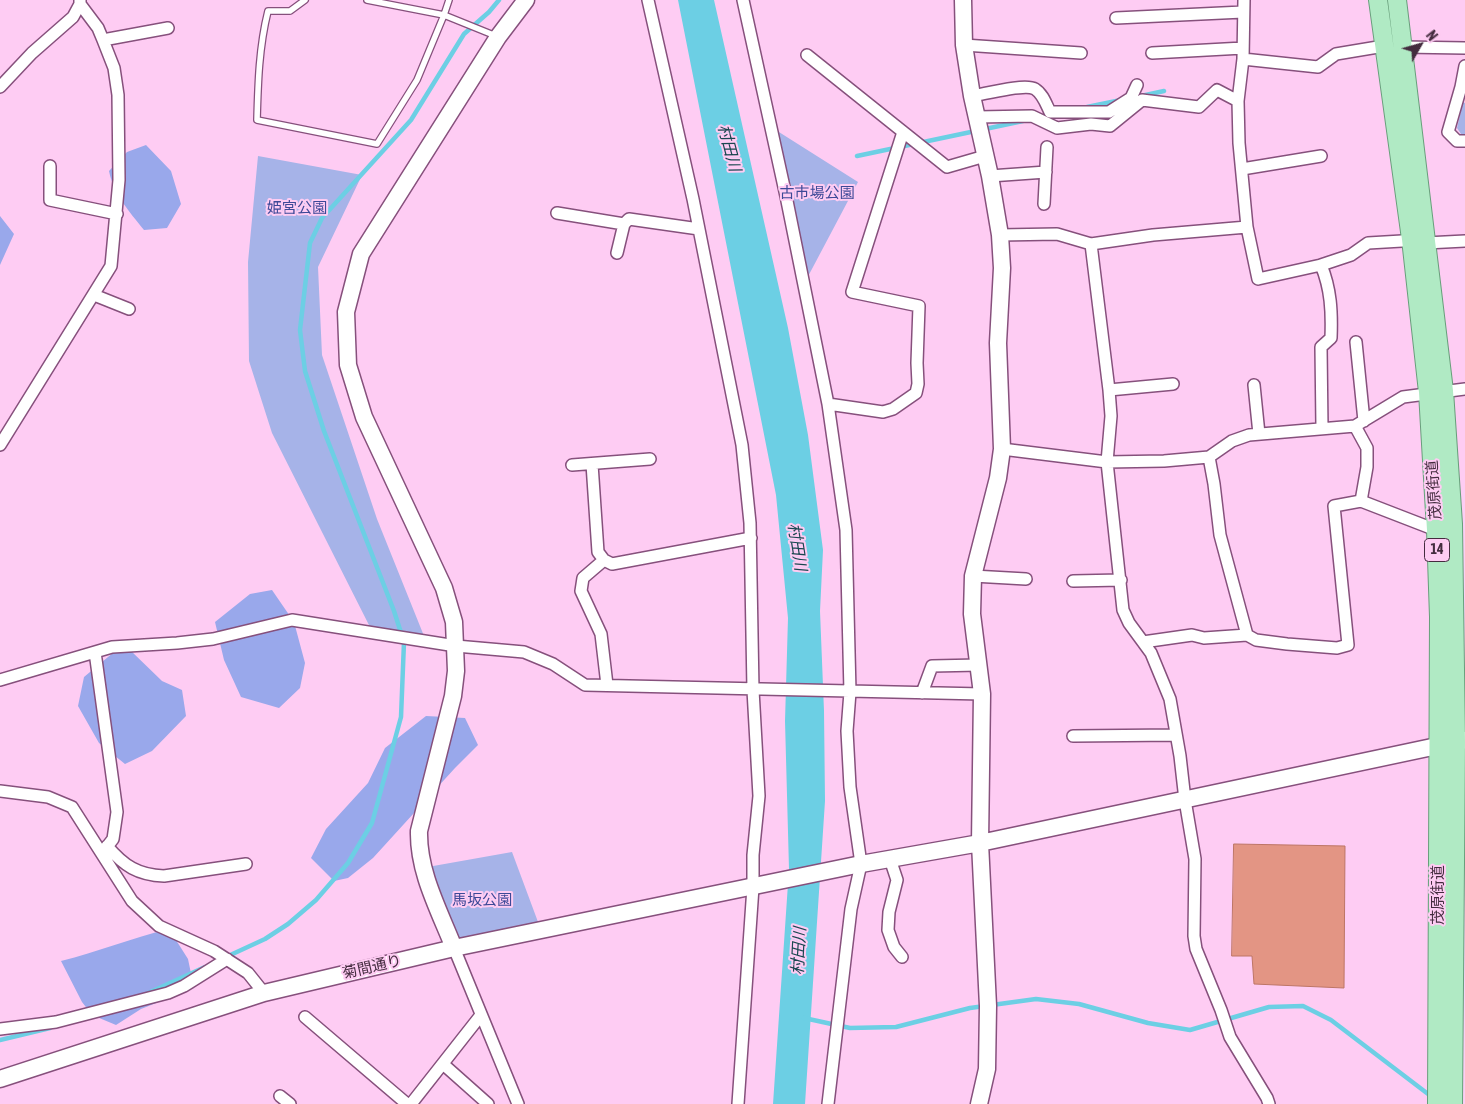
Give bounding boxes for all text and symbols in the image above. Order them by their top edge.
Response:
north arrow [1395,20,1445,70]
text: N [1423,28,1441,44]
water label: 村田川 [714,122,744,174]
park label: 古市場公園 [780,184,854,202]
park label: 姫宮公園 [267,199,327,217]
street label: 茂原街道 [1423,459,1445,521]
water label: 村田川 [784,522,810,572]
road number: 14 [1424,538,1450,562]
street label: 茂原街道 [1429,865,1447,925]
park label: 馬坂公園 [452,891,512,909]
water label: 村田川 [788,927,810,975]
street label: 菊間通り [341,951,403,983]

